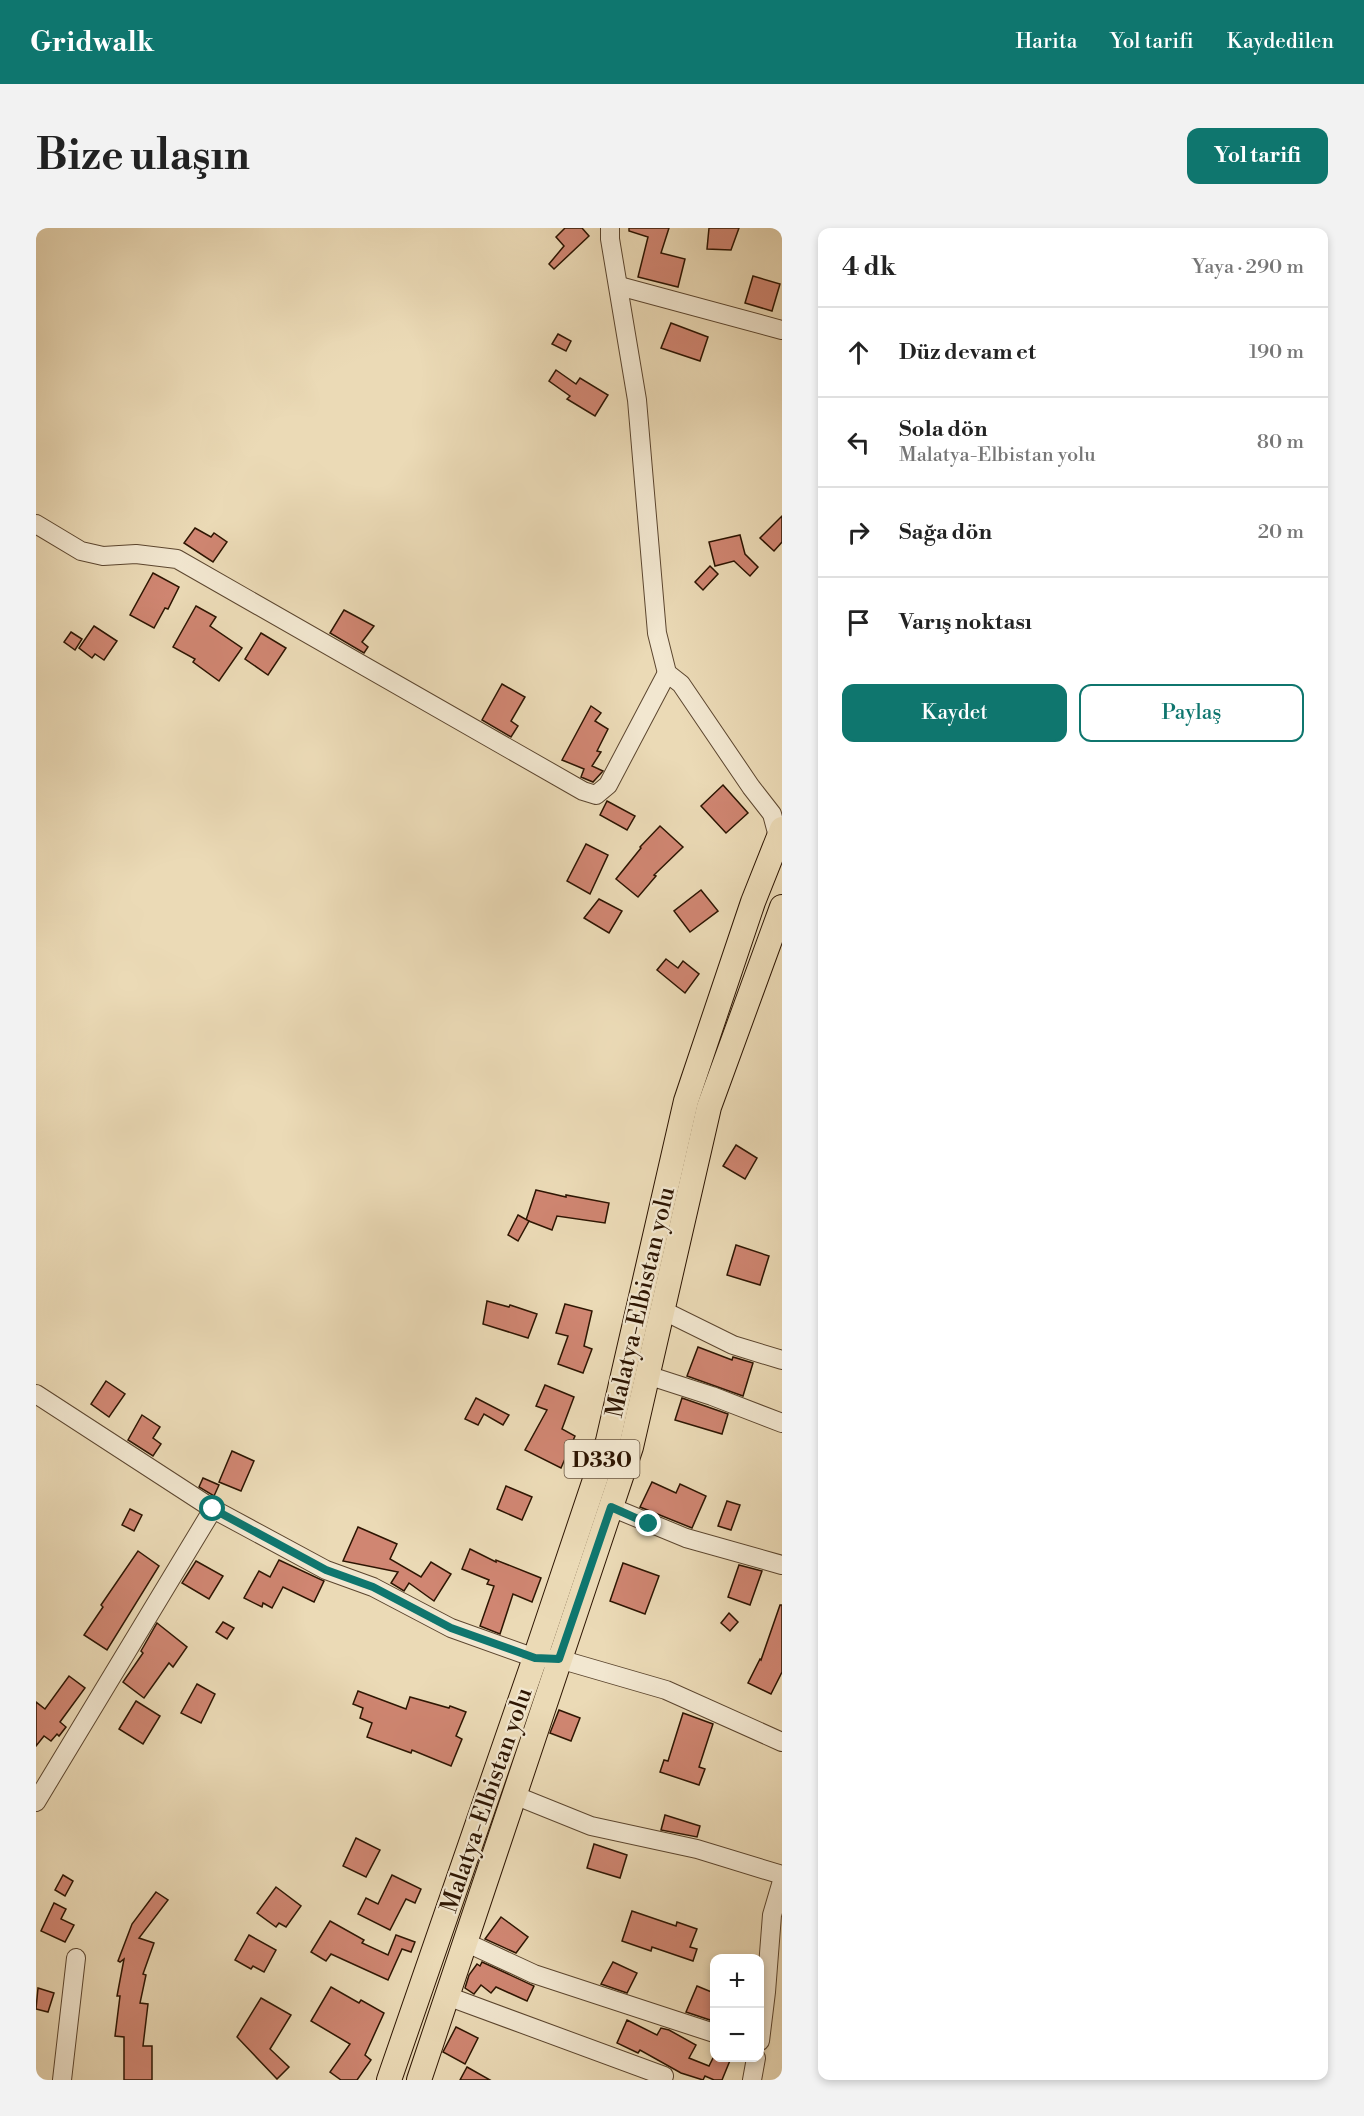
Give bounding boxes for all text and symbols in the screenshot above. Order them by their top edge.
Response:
text: Gridwalk [30,25,154,60]
text: Harita [1015,29,1077,55]
text: Yol tarifi [1110,29,1194,55]
text: Kaydedilen [1227,29,1334,55]
button: Yol tarifi [1187,128,1328,184]
text: Bize ulaşın [36,130,250,183]
text: 4 dk [842,251,896,283]
text: Yaya · 290 m [1192,255,1304,280]
icon: ahead [842,336,875,369]
text: Düz devam et [899,339,1036,366]
text: 190 m [1249,340,1304,365]
text: Sola dön [899,416,987,443]
icon: left [842,426,875,459]
text: 80 m [1257,430,1304,455]
text: Malatya-Elbistan yolu [899,443,1096,468]
icon: right [842,516,875,549]
text: Sağa dön [899,519,992,546]
text: 20 m [1258,520,1304,545]
icon: arrive [842,606,875,639]
text: Varış noktası [899,609,1032,636]
button: Kaydet [842,684,1067,742]
button: Paylaş [1079,684,1304,742]
street label: Malatya-Elbistan yolu [600,1184,682,1421]
road number: D330 [564,1440,640,1478]
route start [199,1495,225,1521]
route end [635,1510,661,1536]
street label: Malatya-Elbistan yolu [434,1684,540,1917]
map controls [710,1954,764,2062]
button: + [710,1954,764,2008]
button: − [710,2008,764,2062]

